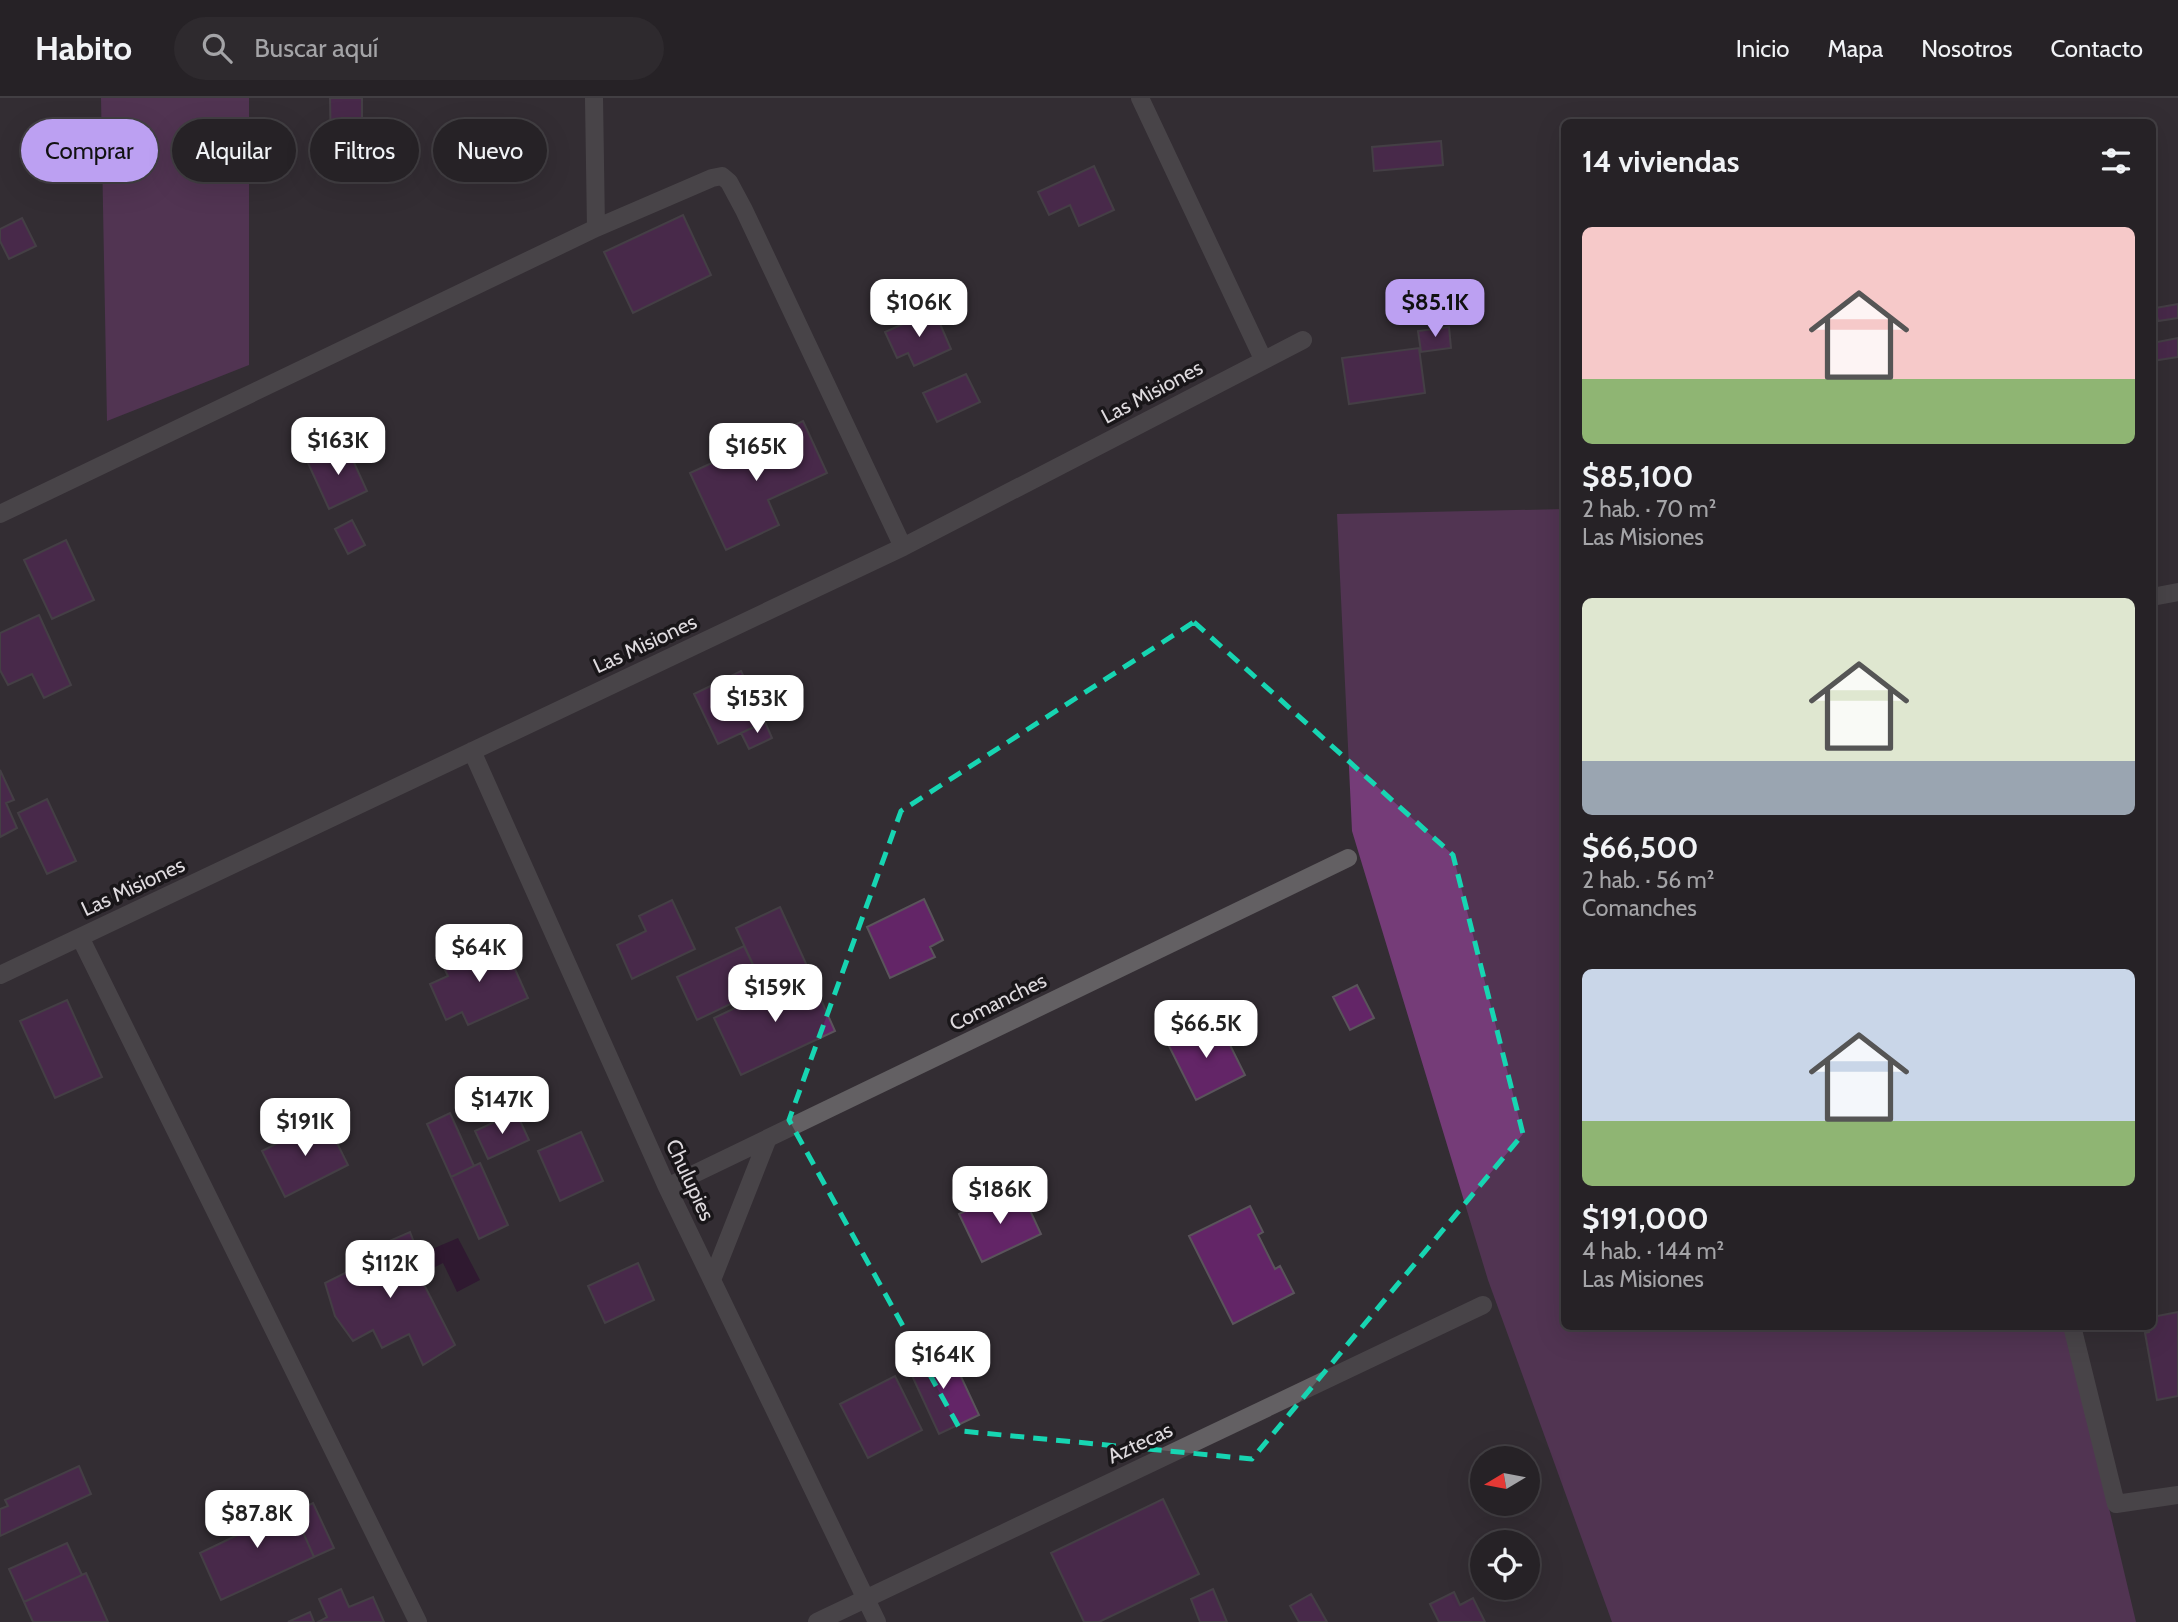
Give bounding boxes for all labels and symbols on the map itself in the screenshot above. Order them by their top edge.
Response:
pin: $106K [870,280,968,339]
pin: $85.1K [1378,280,1492,339]
street label: Las Misiones [1097,354,1207,429]
pin: $163K [289,418,387,477]
pin: $165K [707,424,805,483]
street label: Las Misiones [589,609,701,678]
pin: $153K [708,676,806,735]
street label: Las Misiones [77,852,189,921]
pin: $64K [438,924,520,984]
pin: $159K [726,964,824,1024]
street label: Comanches [945,967,1051,1036]
pin: $66.5K [1149,1000,1263,1060]
pin: $147K [453,1076,551,1136]
pin: $191K [256,1098,354,1158]
street label: Chulupies [661,1135,720,1225]
pin: $186K [951,1166,1049,1226]
pin: $112K [341,1240,439,1300]
pin: $164K [894,1332,992,1391]
street label: Aztecas [1103,1417,1177,1468]
north arrow [1470,1446,1540,1516]
pin: $87.8K [200,1490,314,1550]

